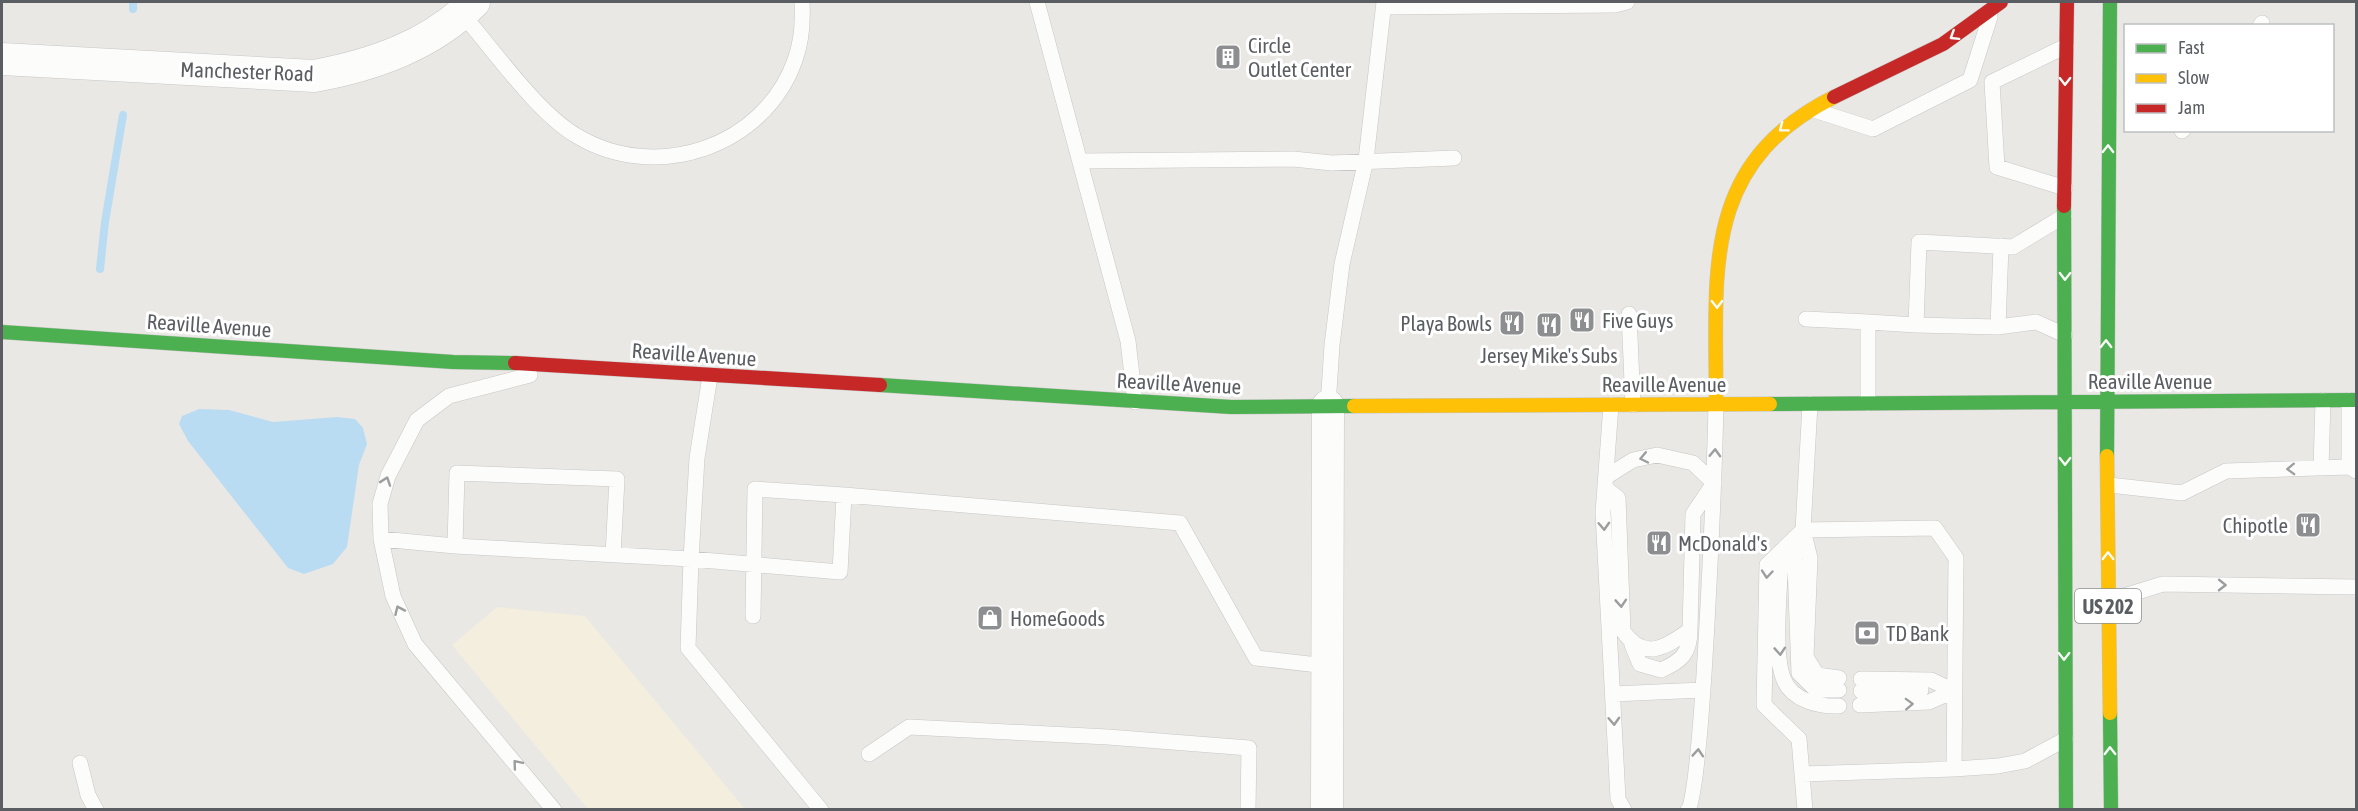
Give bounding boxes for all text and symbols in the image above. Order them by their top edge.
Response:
legend [2124,24,2334,132]
one-way arrow [1950,29,1960,41]
place label: Circle Outlet Center [1248,33,1352,81]
text: Fast [2178,37,2205,58]
building icon: Circle Outlet Center [1213,42,1243,72]
street label: Manchester Road [180,57,314,85]
text: Slow [2178,67,2209,88]
one-way arrow [2059,76,2071,85]
text: Jam [2178,97,2205,118]
one-way arrow [1778,121,1789,132]
one-way arrow [2102,144,2114,153]
one-way arrow [2059,271,2071,280]
one-way arrow [1710,299,1723,308]
restaurant icon: Five Guys [1567,305,1597,335]
restaurant icon: Playa Bowls [1497,308,1527,338]
place label: Five Guys [1602,308,1673,332]
street label: Reaville Avenue [146,309,272,341]
restaurant icon: Jersey Mike's Subs [1534,310,1564,340]
place label: Playa Bowls [1400,311,1492,335]
street label: Reaville Avenue [631,338,757,370]
one-way arrow [2100,339,2112,348]
place label: Jersey Mike's Subs [1480,343,1618,367]
street label: Reaville Avenue [1116,368,1242,398]
street label: Reaville Avenue [2088,369,2212,393]
street label: Reaville Avenue [1602,372,1726,396]
one-way arrow [1708,449,1721,458]
one-way arrow [1639,451,1649,464]
one-way arrow [2059,456,2071,465]
one-way arrow [2286,462,2295,475]
one-way arrow [379,476,392,487]
restaurant icon: Chipotle [2293,510,2323,540]
place label: Chipotle [2223,513,2288,537]
one-way arrow [1597,522,1610,531]
restaurant icon: McDonald's [1644,528,1674,558]
place label: McDonald's [1678,531,1768,555]
one-way arrow [2102,552,2114,561]
one-way arrow [1761,569,1774,578]
one-way arrow [2217,579,2226,591]
road number: US 202 [2075,589,2141,623]
one-way arrow [1614,598,1627,607]
shop icon: HomeGoods [975,603,1005,633]
one-way arrow [395,606,407,617]
place label: HomeGoods [1010,606,1105,630]
bank icon: TD Bank [1852,618,1882,648]
place label: TD Bank [1886,621,1949,645]
one-way arrow [1773,646,1786,656]
one-way arrow [2058,651,2070,660]
one-way arrow [1904,697,1913,710]
one-way arrow [1608,716,1621,725]
one-way arrow [2104,747,2116,756]
one-way arrow [1691,748,1704,757]
one-way arrow [513,760,524,771]

